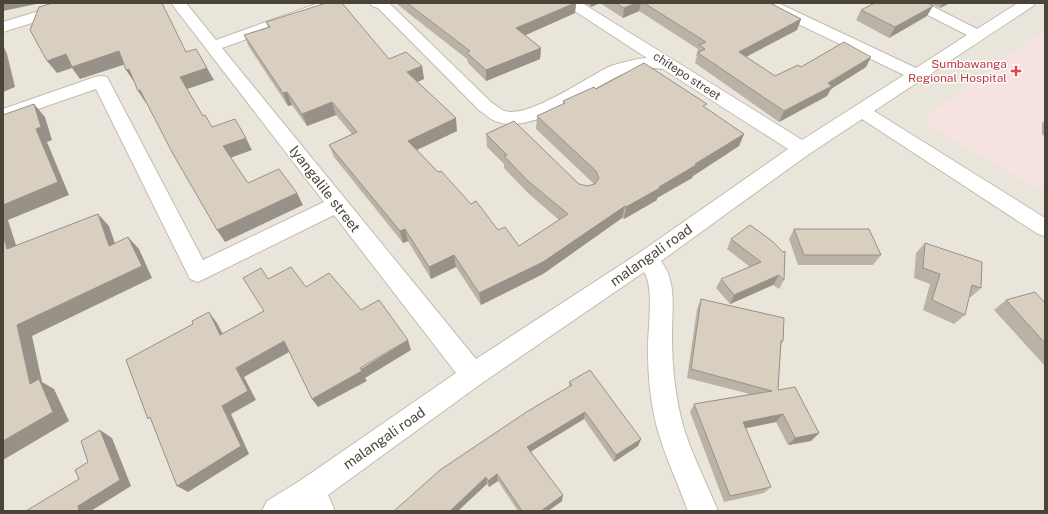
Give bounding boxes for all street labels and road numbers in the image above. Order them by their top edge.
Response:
street label: chitepo street [651,49,724,103]
street label: lyangalile street [286,143,364,235]
street label: malangali road [607,221,695,289]
street label: malangali road [340,404,428,472]

